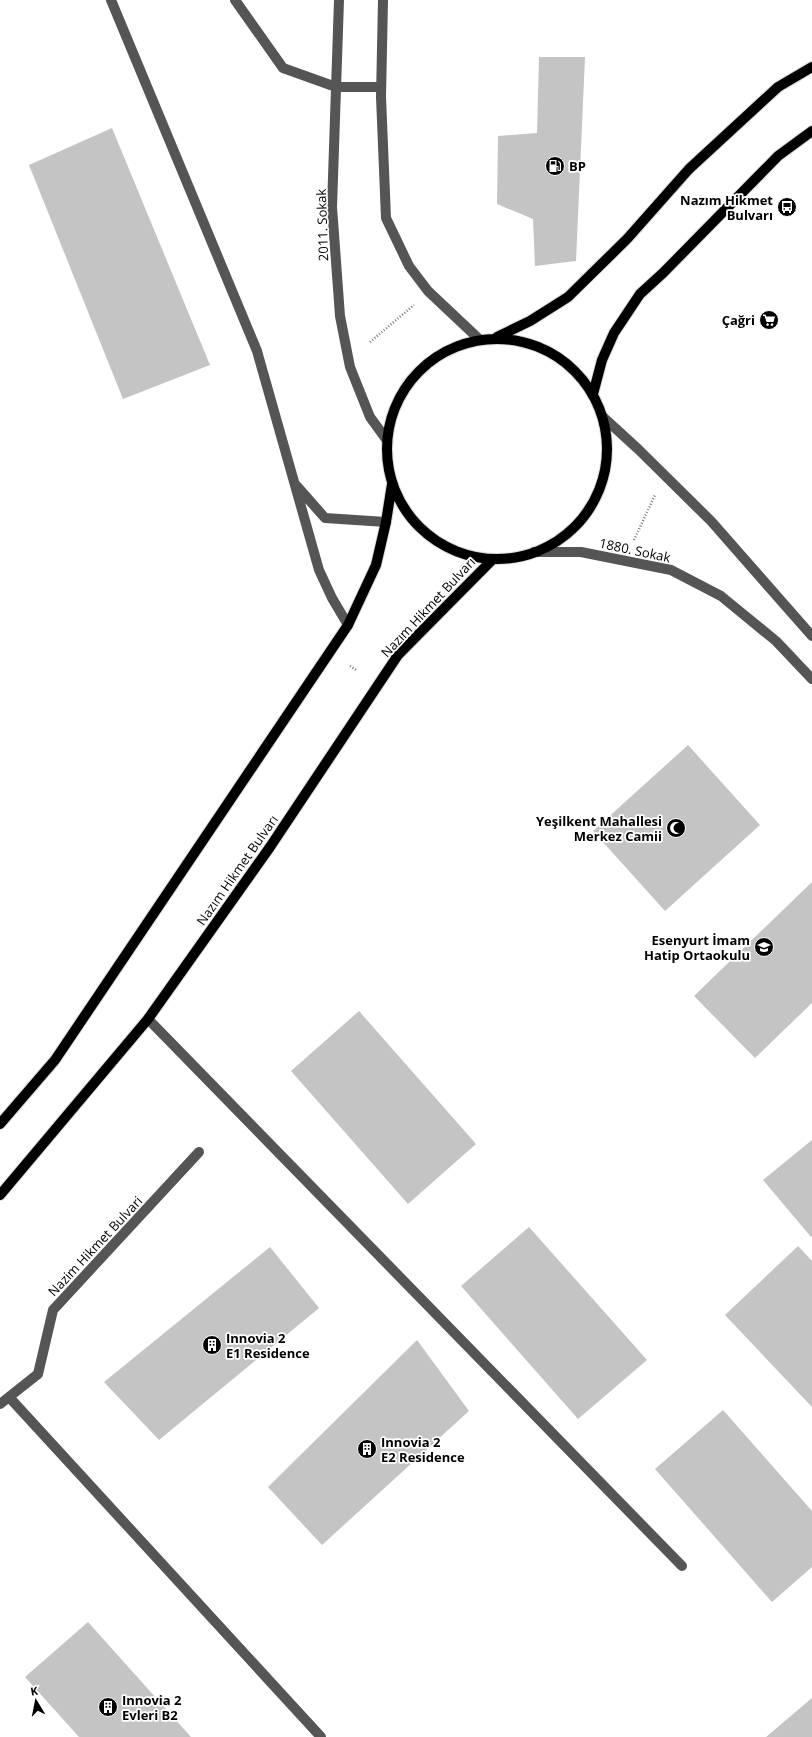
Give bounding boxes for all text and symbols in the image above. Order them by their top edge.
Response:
fuel station icon: BP [544,155,566,177]
place label: BP [569,157,586,175]
street label: 2011. Sokak [312,188,332,261]
place label: Nazım Hikmet Bulvarı [680,191,773,224]
bus stop icon: Nazım Hikmet Bulvarı [776,196,798,218]
supermarket icon: Çağri [758,309,780,331]
place label: Çağri [722,311,755,329]
street label: 1880. Sokak [598,534,672,566]
street label: Nazım Hikmet Bulvarı [377,553,479,661]
street label: Nazım Hikmet Bulvarı [192,811,282,929]
place label: Yeşilkent Mahallesi Merkez Camii [536,812,662,845]
mosque icon: Yeşilkent Mahallesi Merkez Camii [665,817,687,839]
place label: Esenyurt İmam Hatip Ortaokulu [644,931,750,964]
school or university icon: Esenyurt İmam Hatip Ortaokulu [753,936,775,958]
street label: Nazim Hikmet Bulvari [44,1192,146,1300]
place label: Innovia 2 E1 Residence [226,1329,310,1362]
building icon: Innovia 2 E1 Residence [201,1334,223,1356]
place label: Innovia 2 E2 Residence [381,1433,465,1466]
building icon: Innovia 2 E2 Residence [356,1438,378,1460]
north arrow [16,1681,56,1721]
text: K [29,1683,40,1699]
place label: Innovia 2 Evleri B2 [122,1691,182,1724]
building icon: Innovia 2 Evleri B2 [97,1696,119,1718]

